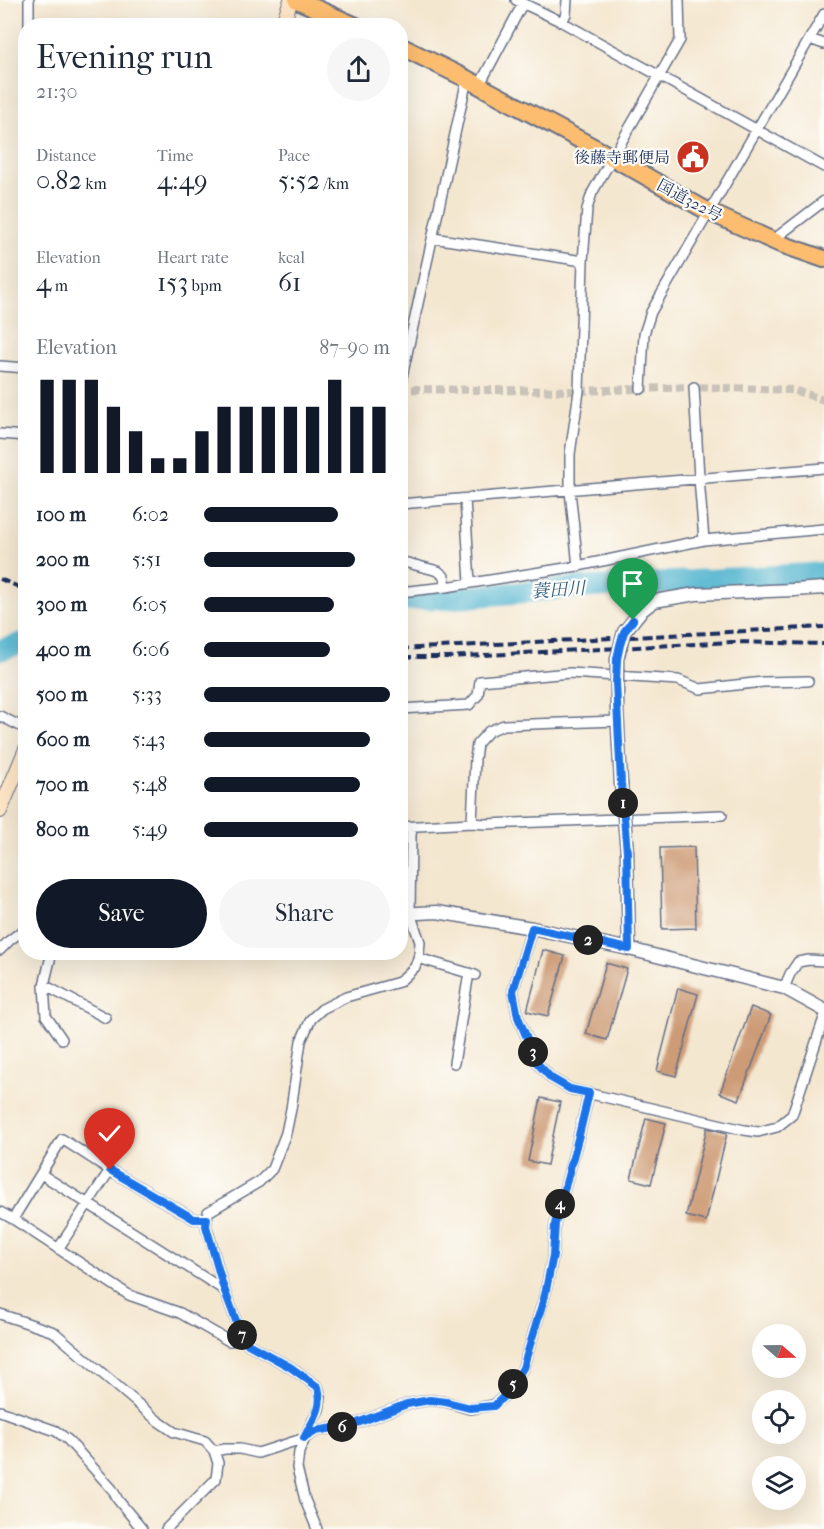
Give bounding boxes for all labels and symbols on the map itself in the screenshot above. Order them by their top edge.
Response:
public building icon: 後藤寺郵便局 [675,139,711,175]
place label: 後藤寺郵便局 [574,148,670,167]
street label: 国道322号 [654,175,726,226]
pin [607,558,658,620]
water label: 蓑田川 [530,578,588,603]
pin: 1 [608,788,638,818]
pin: 2 [573,925,603,955]
pin: 3 [518,1037,548,1067]
pin [84,1108,135,1170]
pin: 4 [545,1189,575,1219]
pin: 7 [227,1320,257,1350]
north arrow [752,1324,806,1378]
pin: 5 [498,1369,528,1399]
pin: 6 [327,1412,357,1442]

